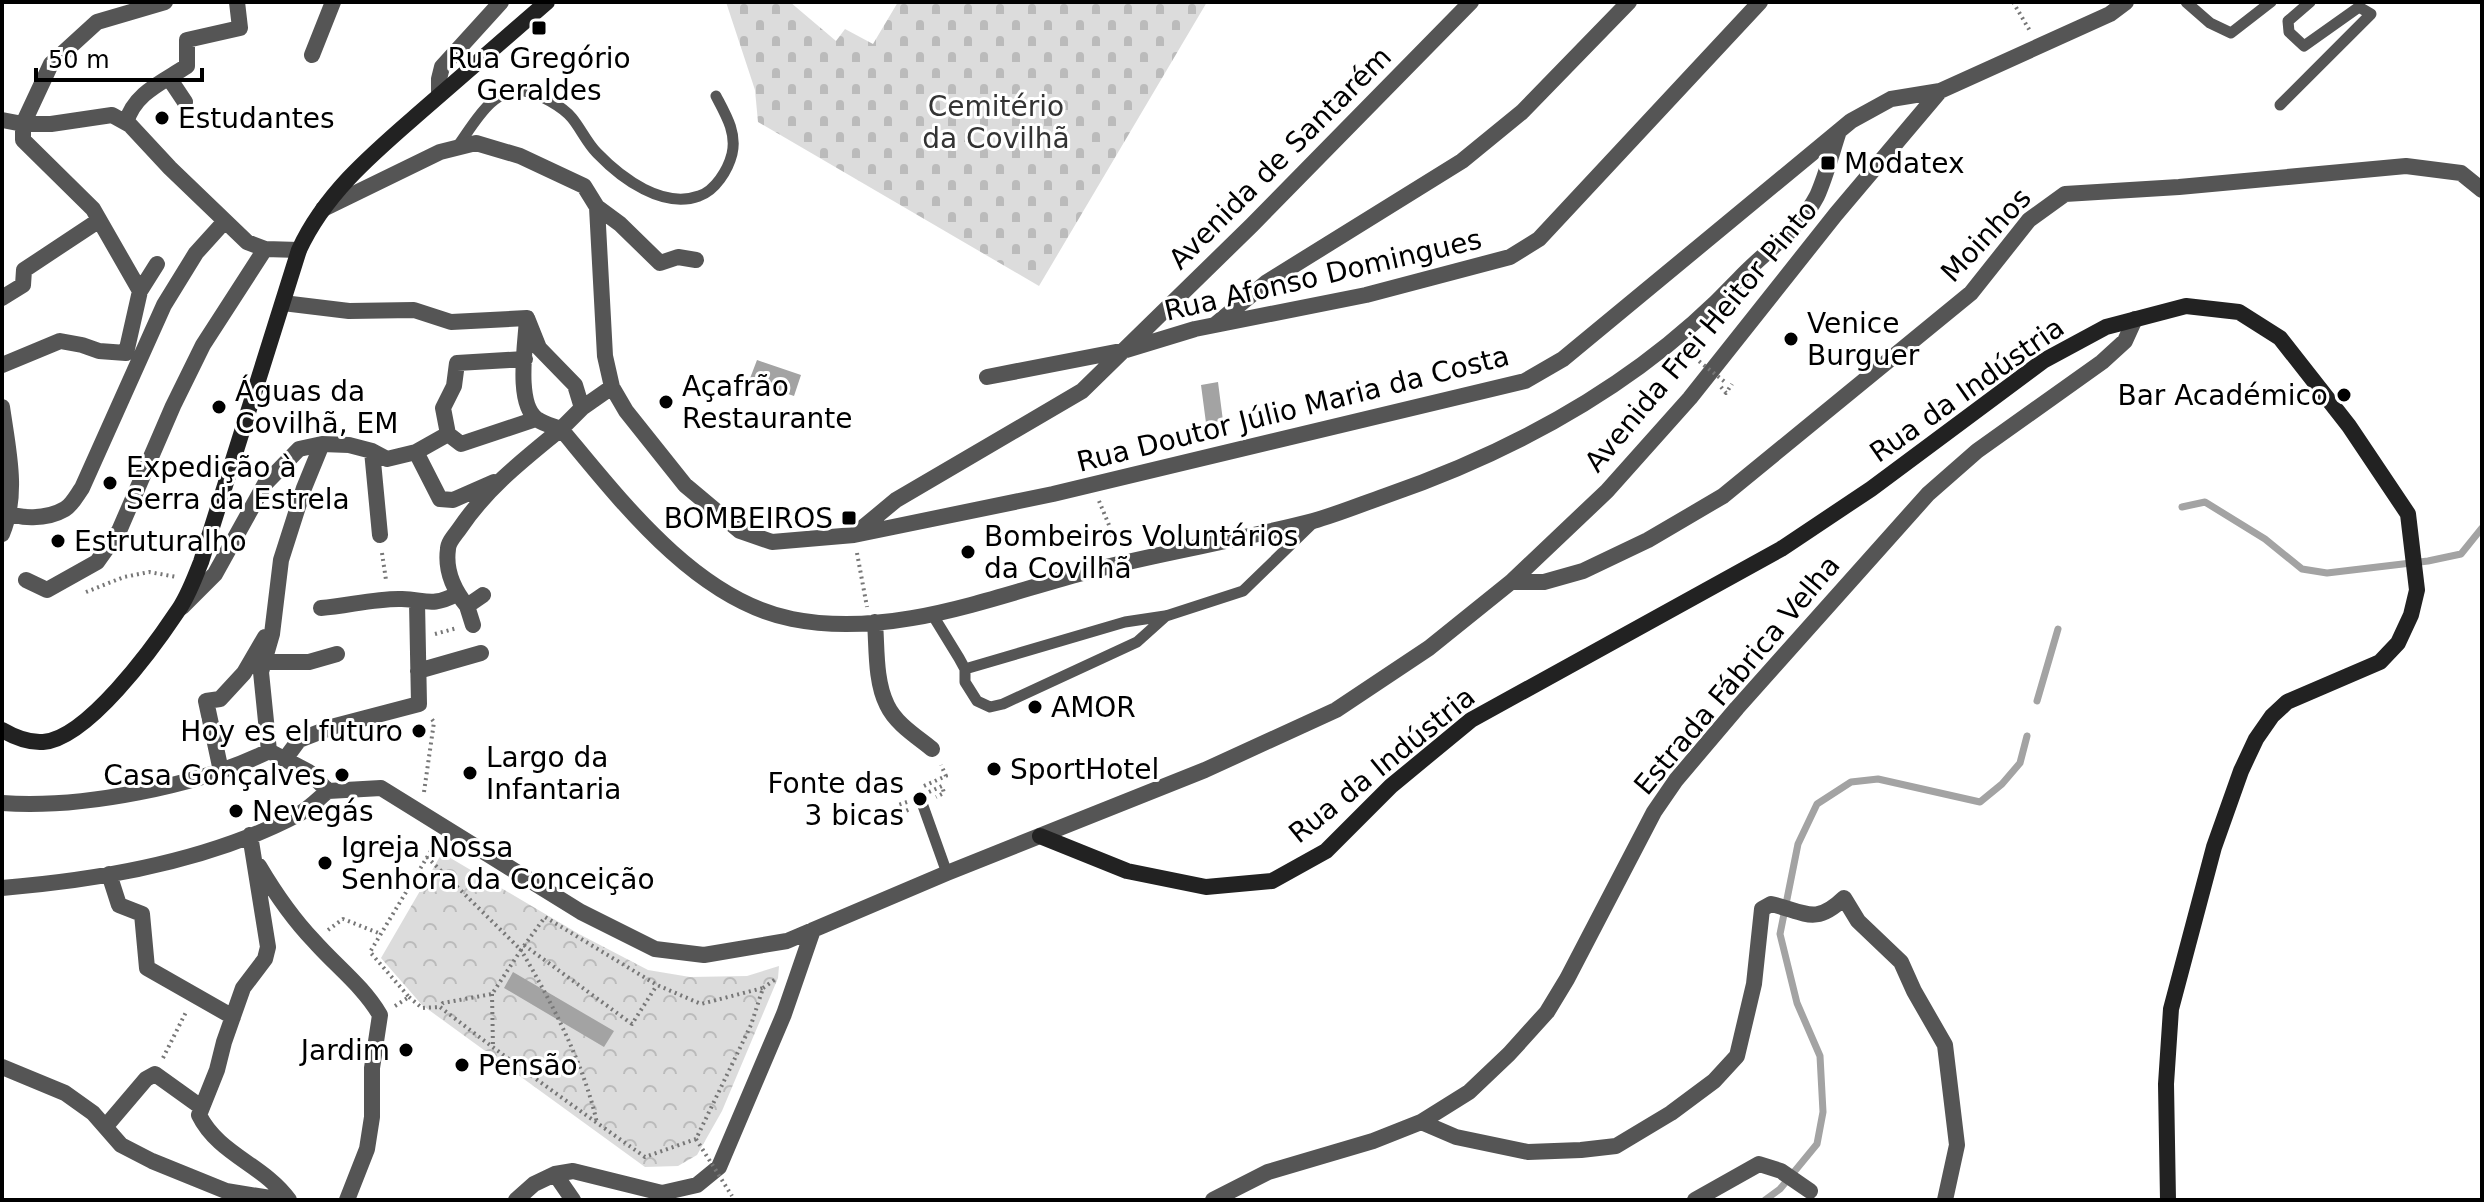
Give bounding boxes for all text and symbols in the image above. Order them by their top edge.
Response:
marker: Rua Gregório Geraldes [530,19,548,37]
scale bar [36,32,202,82]
street label: Avenida de Santarém [1162,40,1398,276]
place label: Rua Gregório Geraldes [447,42,631,107]
text: 50 m [48,46,110,74]
park label: Cemitério da Covilhã [922,90,1070,155]
place label: Estudantes [178,102,334,135]
marker: Estudantes [153,109,171,127]
place label: Modatex [1844,147,1965,180]
marker: Modatex [1819,154,1837,172]
street label: Moinhos [1934,181,2038,289]
street label: Avenida Frei Heitor Pinto [1578,194,1824,478]
street label: Rua Afonso Domingues [1161,222,1485,328]
place label: Venice Burguer [1807,307,1920,372]
street label: Rua da Indústria [1864,311,2070,469]
marker: Venice Burguer [1782,330,1800,348]
street label: Rua Doutor Júlio Maria da Costa [1073,339,1513,479]
place label: Açafrão Restaurante [682,370,853,435]
place label: Águas da Covilhã, EM [235,374,398,440]
place label: Bar Académico [2117,379,2328,412]
marker: Bar Académico [2335,386,2353,404]
marker: Açafrão Restaurante [657,393,675,411]
marker: Águas da Covilhã, EM [210,398,228,416]
place label: Expedição à Serra da Estrela [126,451,350,516]
marker: Expedição à Serra da Estrela [101,474,119,492]
place label: BOMBEIROS [664,502,833,535]
marker: BOMBEIROS [840,509,858,527]
place label: Bombeiros Voluntários da Covilhã [984,520,1298,585]
place label: Estruturalho [74,525,247,558]
marker: Estruturalho [49,532,67,550]
marker: Bombeiros Voluntários da Covilhã [959,543,977,561]
street label: Estrada Fábrica Velha [1627,549,1847,801]
street label: Rua da Indústria [1282,680,1482,850]
place label: AMOR [1051,691,1136,724]
marker: AMOR [1026,698,1044,716]
place label: Hoy es el futuro [180,715,403,748]
marker: Hoy es el futuro [410,722,428,740]
place label: Largo da Infantaria [486,741,621,806]
place label: SportHotel [1010,753,1159,786]
place label: Casa Gonçalves [103,759,326,792]
marker: SportHotel [985,760,1003,778]
marker: Largo da Infantaria [461,764,479,782]
marker: Casa Gonçalves [333,766,351,784]
place label: Fonte das 3 bicas [767,767,904,832]
marker: Fonte das 3 bicas [911,790,929,808]
place label: Nevegás [252,795,374,828]
marker: Nevegás [227,802,245,820]
place label: Igreja Nossa Senhora da Conceição [341,831,655,896]
marker: Igreja Nossa Senhora da Conceição [316,854,334,872]
place label: Jardim [299,1034,390,1067]
marker: Jardim [397,1041,415,1059]
place label: Pensão [478,1049,578,1082]
marker: Pensão [453,1056,471,1074]

